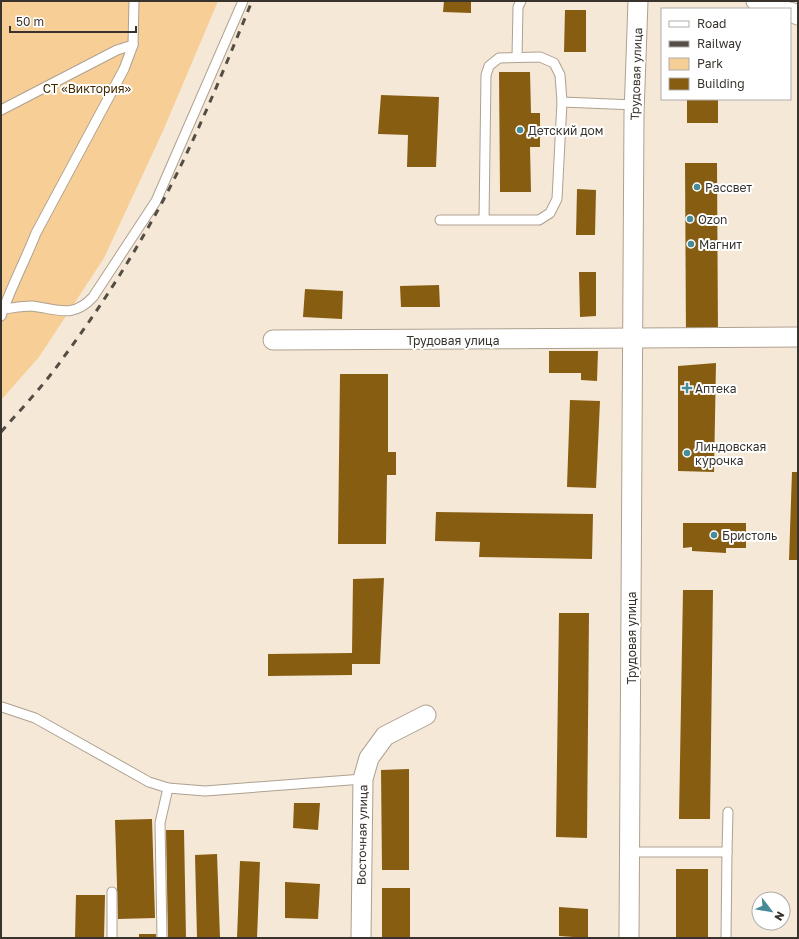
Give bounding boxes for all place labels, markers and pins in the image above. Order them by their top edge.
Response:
place label: Детский дом [528,123,603,138]
marker: Детский дом [515,125,525,135]
place label: Рассвет [705,180,752,195]
marker: Рассвет [692,182,702,192]
place label: Ozon [698,212,727,227]
marker: Ozon [685,214,695,224]
place label: Магнит [699,237,742,252]
marker: Магнит [686,239,696,249]
place label: Аптека [695,381,737,396]
marker: Аптека [682,383,692,393]
place label: Линдовская курочка [695,439,766,468]
marker: Линдовская курочка [682,448,692,458]
place label: Бристоль [722,528,777,543]
marker: Бристоль [709,530,719,540]

